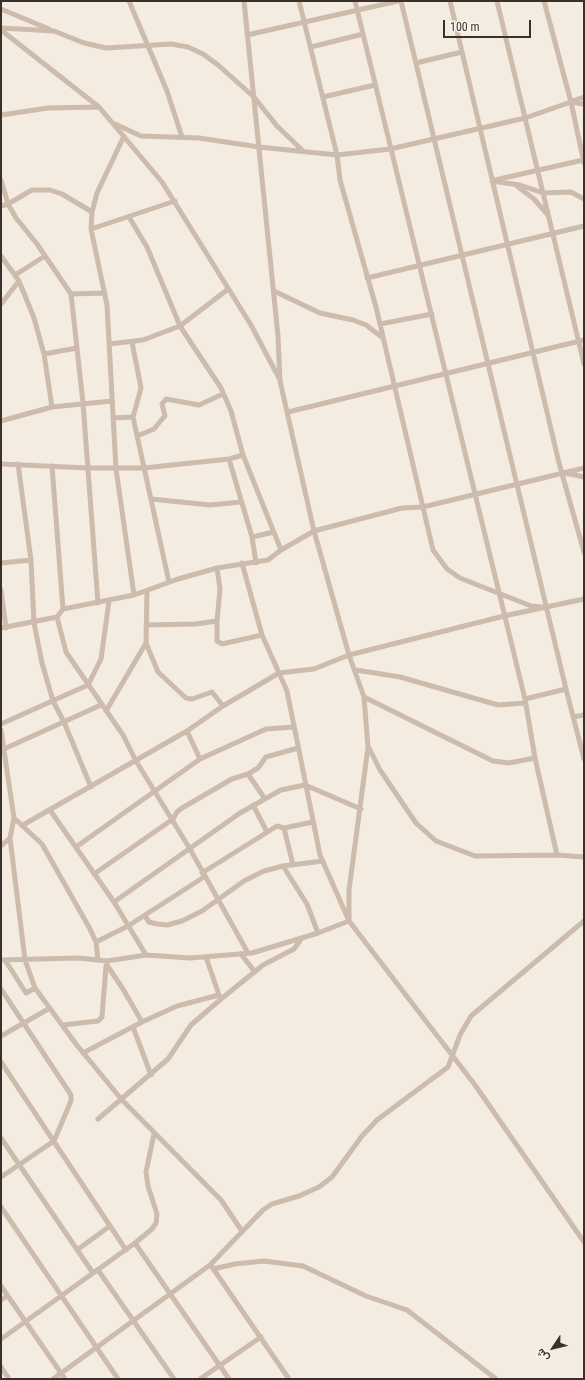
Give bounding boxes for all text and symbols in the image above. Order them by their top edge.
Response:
scale bar [445,12,533,38]
text: 100 m [450,20,480,34]
north arrow [533,1328,573,1368]
text: ش [534,1346,552,1364]

